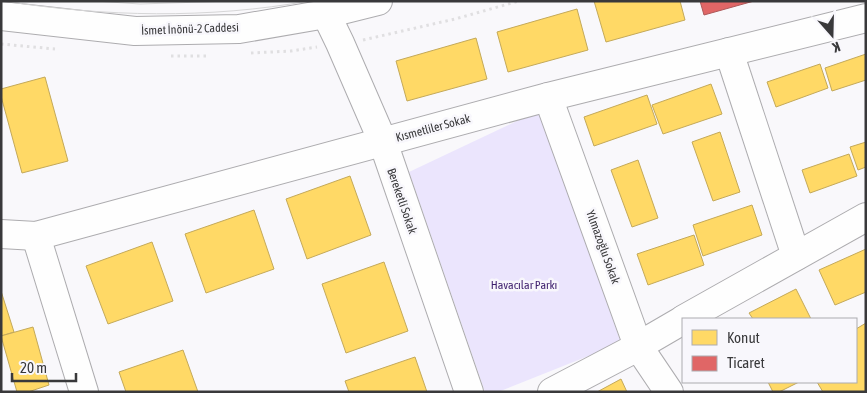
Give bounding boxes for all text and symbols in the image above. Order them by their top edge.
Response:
north arrow [807,10,857,60]
street label: İsmet İnönü-2 Caddesi [141,20,239,38]
text: K [830,39,842,56]
street label: Kısmetliler Sokak [394,111,473,145]
street label: Bereketli Sokak [384,166,420,236]
street label: Yılmazoğlu Sokak [583,208,623,287]
park label: Havacılar Parkı [491,278,557,292]
legend [682,318,857,383]
text: Konut [727,329,760,346]
scale bar [12,350,76,382]
text: Ticaret [727,354,765,371]
text: 20 m [20,359,47,376]

